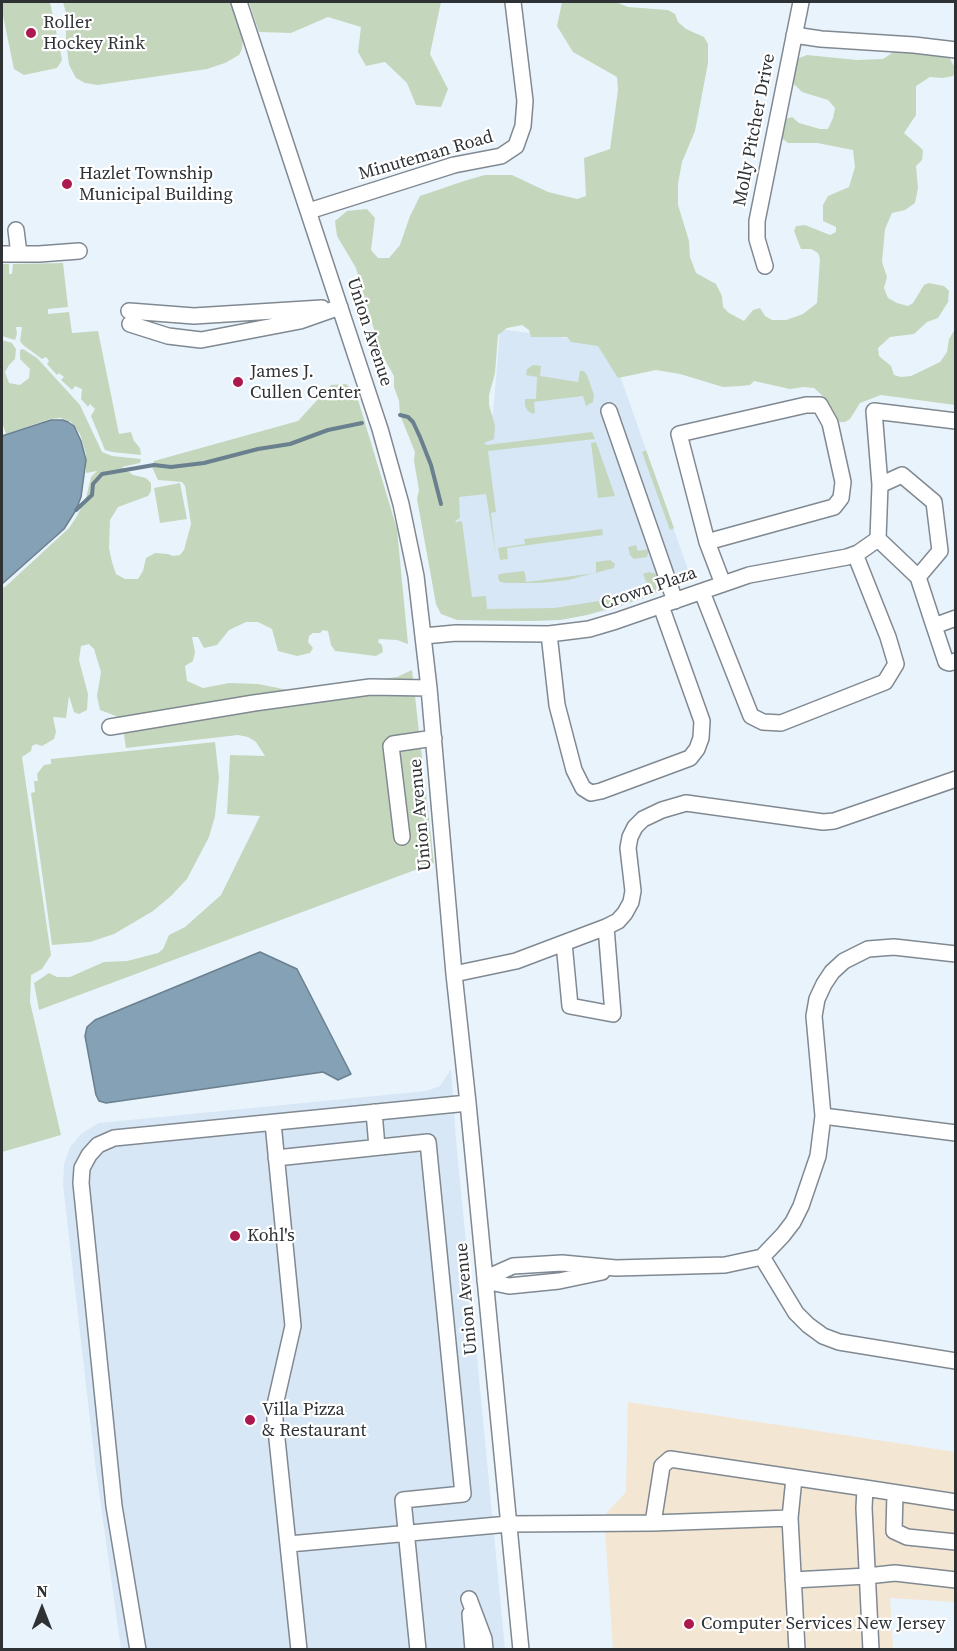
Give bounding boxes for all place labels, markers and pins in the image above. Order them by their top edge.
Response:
place label: Roller Hockey Rink [43,12,145,54]
marker: Roller Hockey Rink [24,26,38,40]
place label: Hazlet Township Municipal Building [79,163,233,206]
marker: Hazlet Township Municipal Building [60,177,74,191]
place label: James J. Cullen Center [250,361,361,404]
marker: James J. Cullen Center [231,375,245,389]
place label: Kohl's [247,1225,295,1247]
marker: Kohl's [228,1229,242,1243]
place label: Villa Pizza & Restaurant [262,1399,366,1442]
marker: Villa Pizza & Restaurant [243,1413,257,1427]
place label: Computer Services New Jersey [701,1613,945,1635]
marker: Computer Services New Jersey [682,1617,696,1631]

